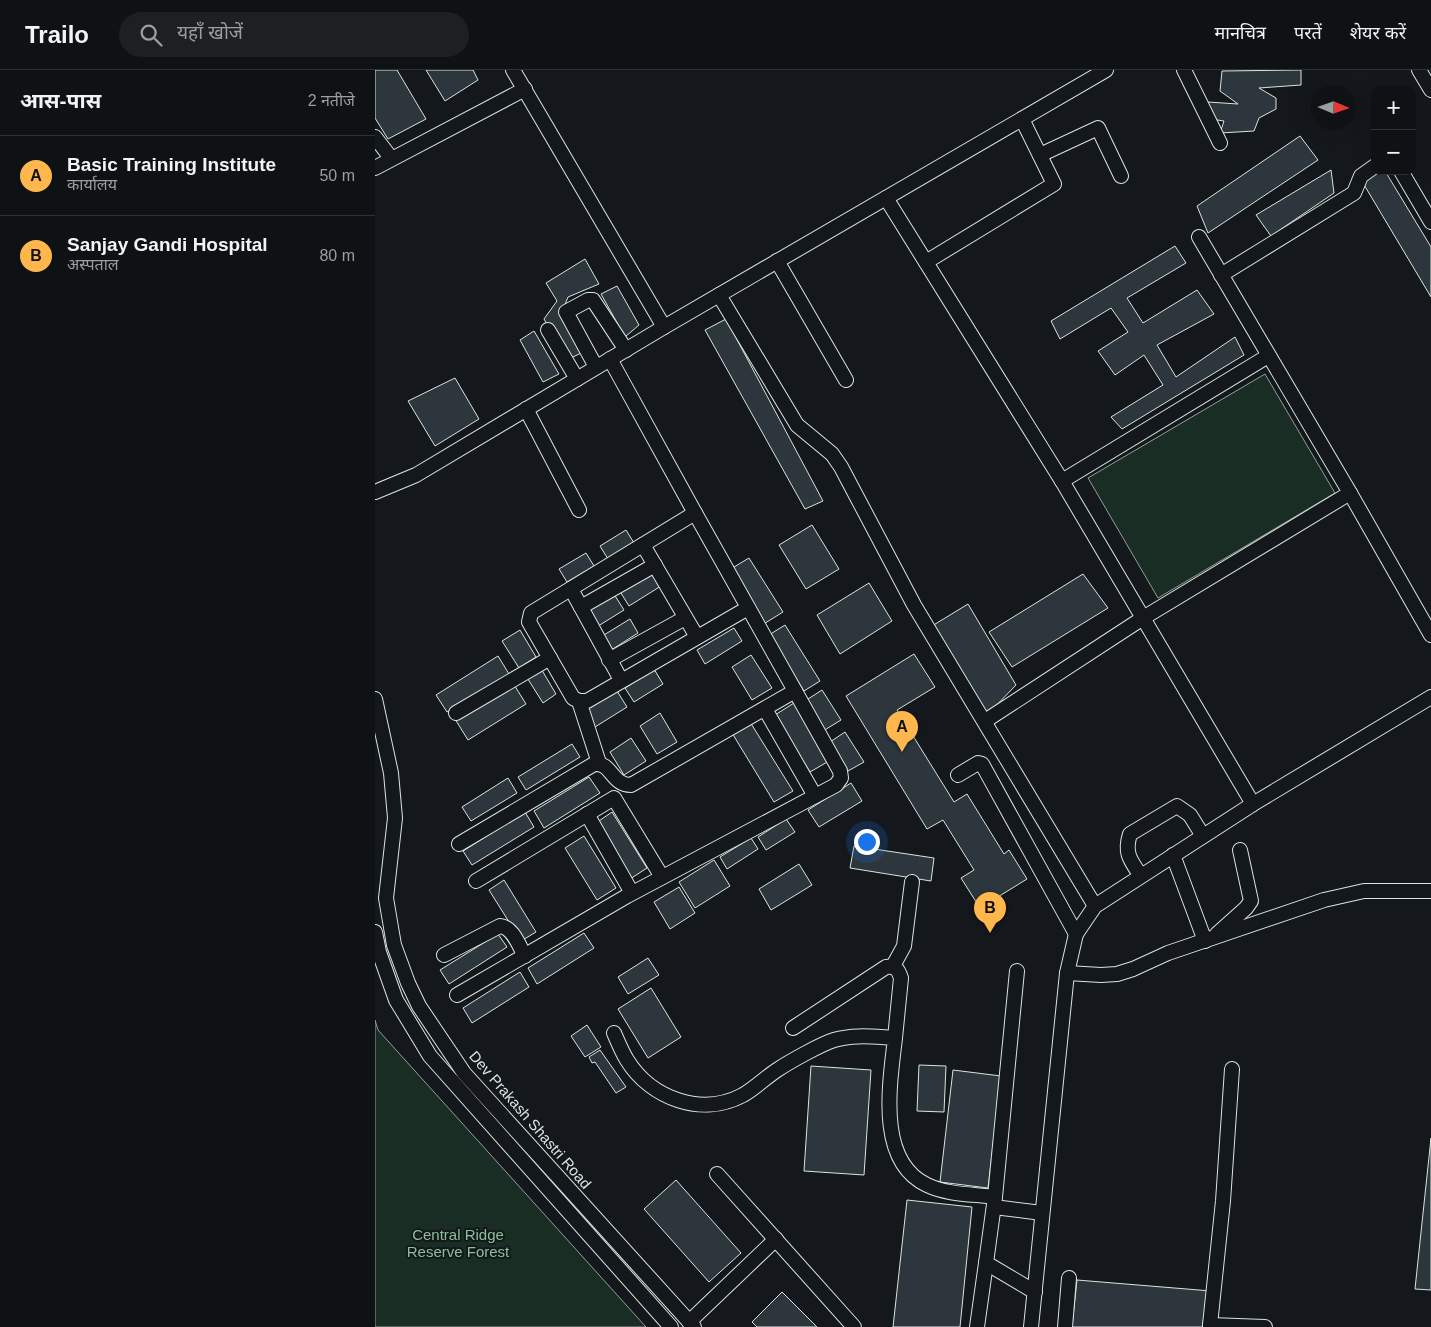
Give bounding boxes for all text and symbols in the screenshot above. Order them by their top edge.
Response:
search box [119,12,469,57]
text: Trailo [25,21,89,48]
icon: search [137,21,165,49]
text: यहाँ खोजें [177,22,243,43]
text: मानचित्र [1214,23,1266,43]
text: परतें [1294,23,1322,43]
text: शेयर करें [1350,23,1406,43]
north arrow [1311,85,1356,130]
map controls [1371,85,1416,175]
button: + [1371,85,1416,130]
text: आस-पास [20,89,101,112]
text: 2 नतीजे [308,92,355,109]
button: − [1371,130,1416,175]
text: Basic Training Institute [67,154,276,175]
text: A [30,167,42,184]
text: 50 m [319,167,355,184]
text: कार्यालय [67,176,117,193]
text: Sanjay Gandi Hospital [67,234,268,255]
text: B [30,247,42,264]
text: 80 m [319,247,355,264]
text: अस्पताल [67,256,119,273]
pin: A [886,711,918,752]
your location [854,829,880,855]
pin: B [974,892,1006,933]
street label: Dev Prakash Shastri Road [466,1047,595,1192]
park label: Central Ridge Reserve Forest [407,1226,510,1260]

